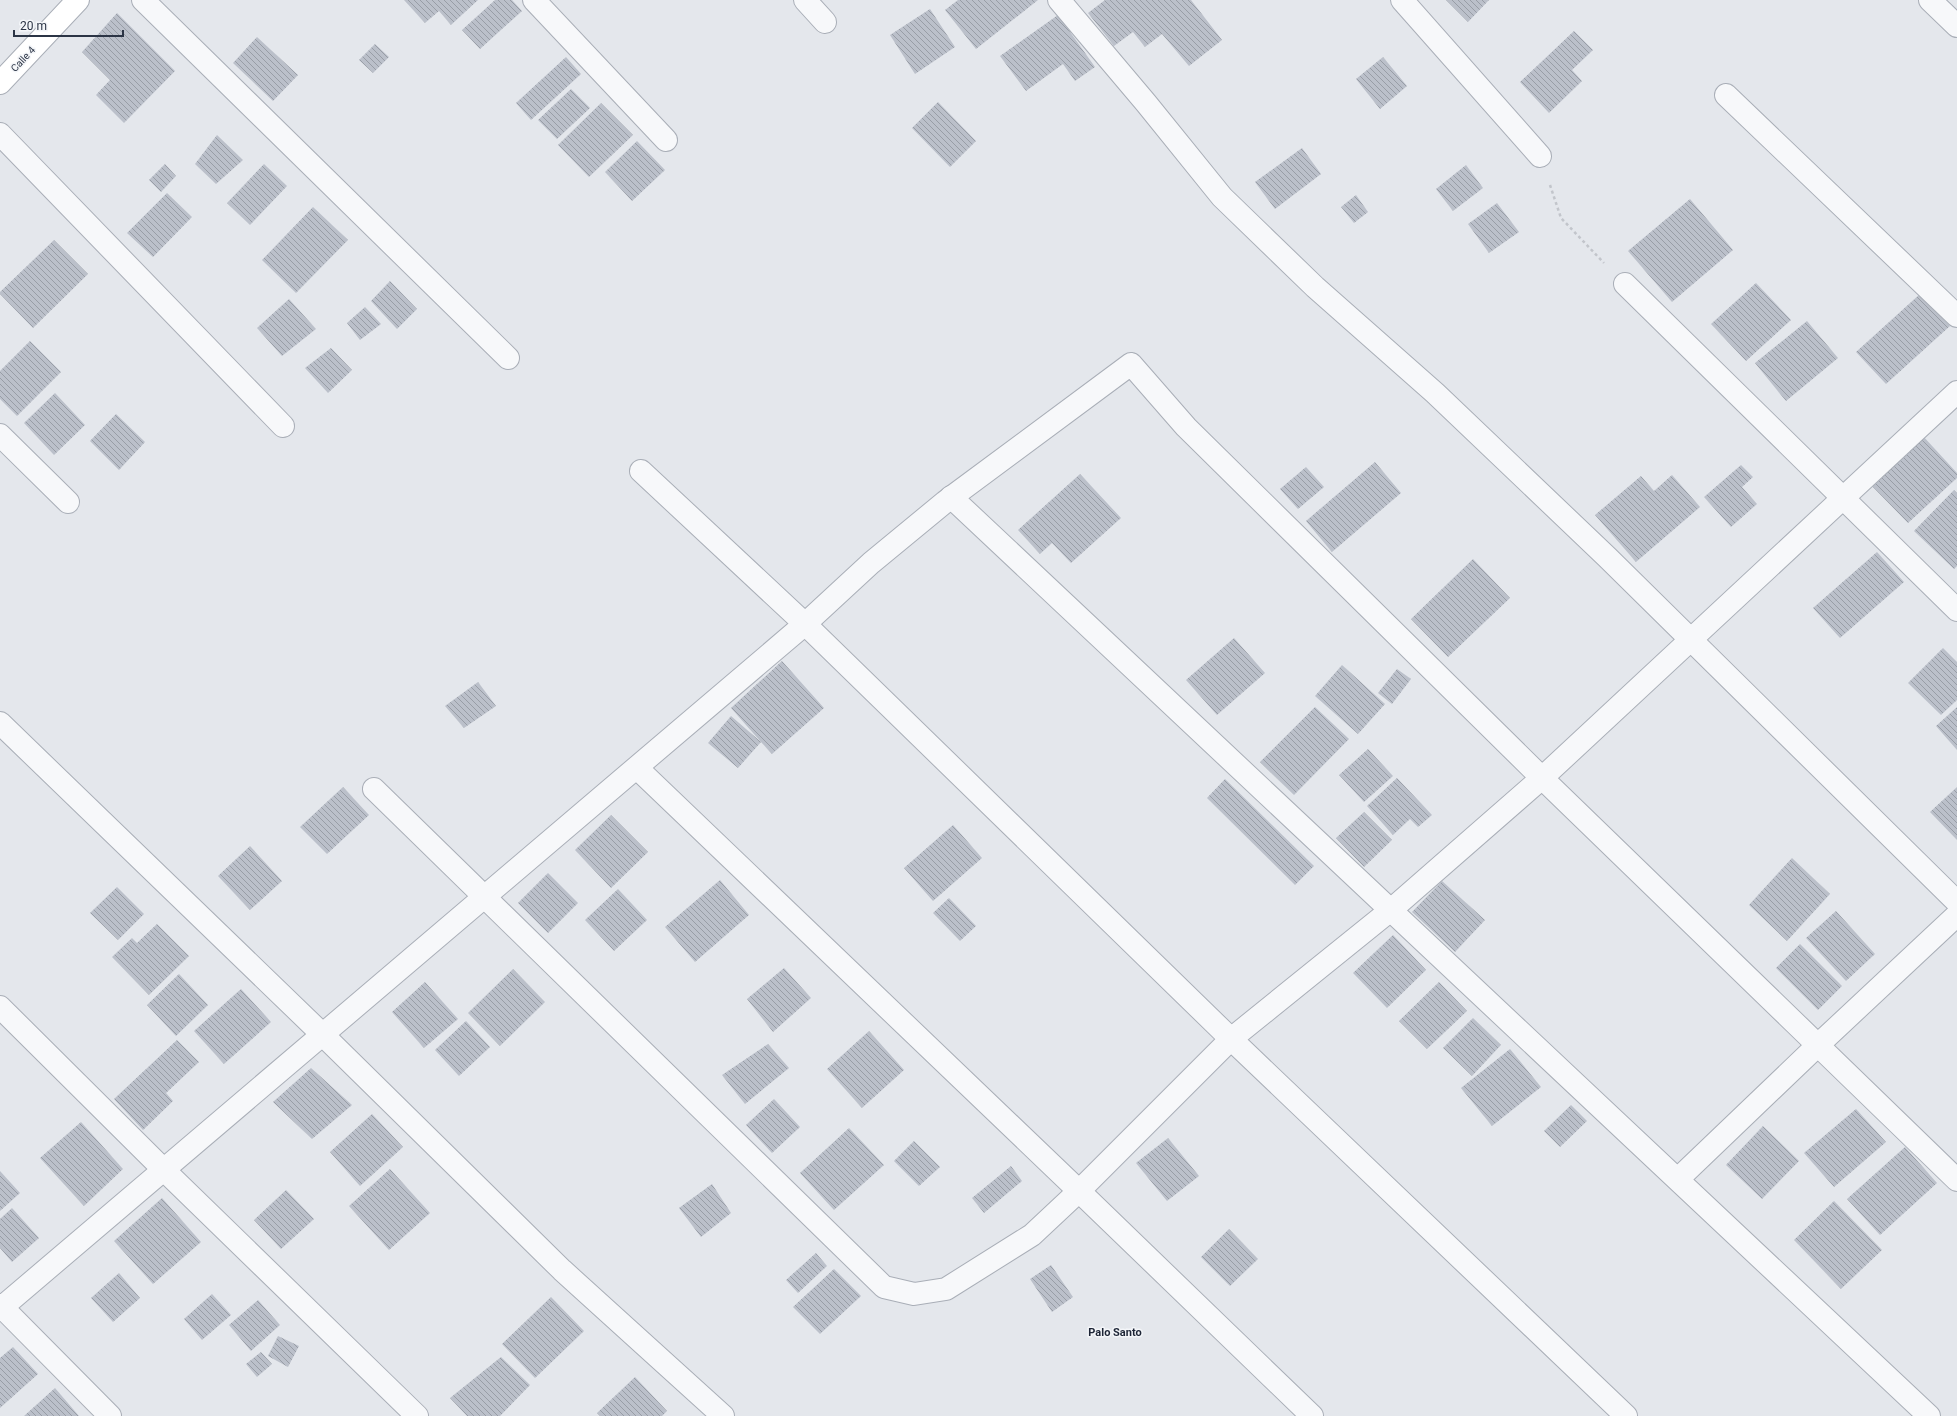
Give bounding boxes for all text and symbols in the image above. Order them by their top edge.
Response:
scale bar [14,12,123,38]
text: 20 m [20,19,47,33]
street label: Calle 4 [9,44,38,74]
district label: Palo Santo [1088,1326,1142,1339]

